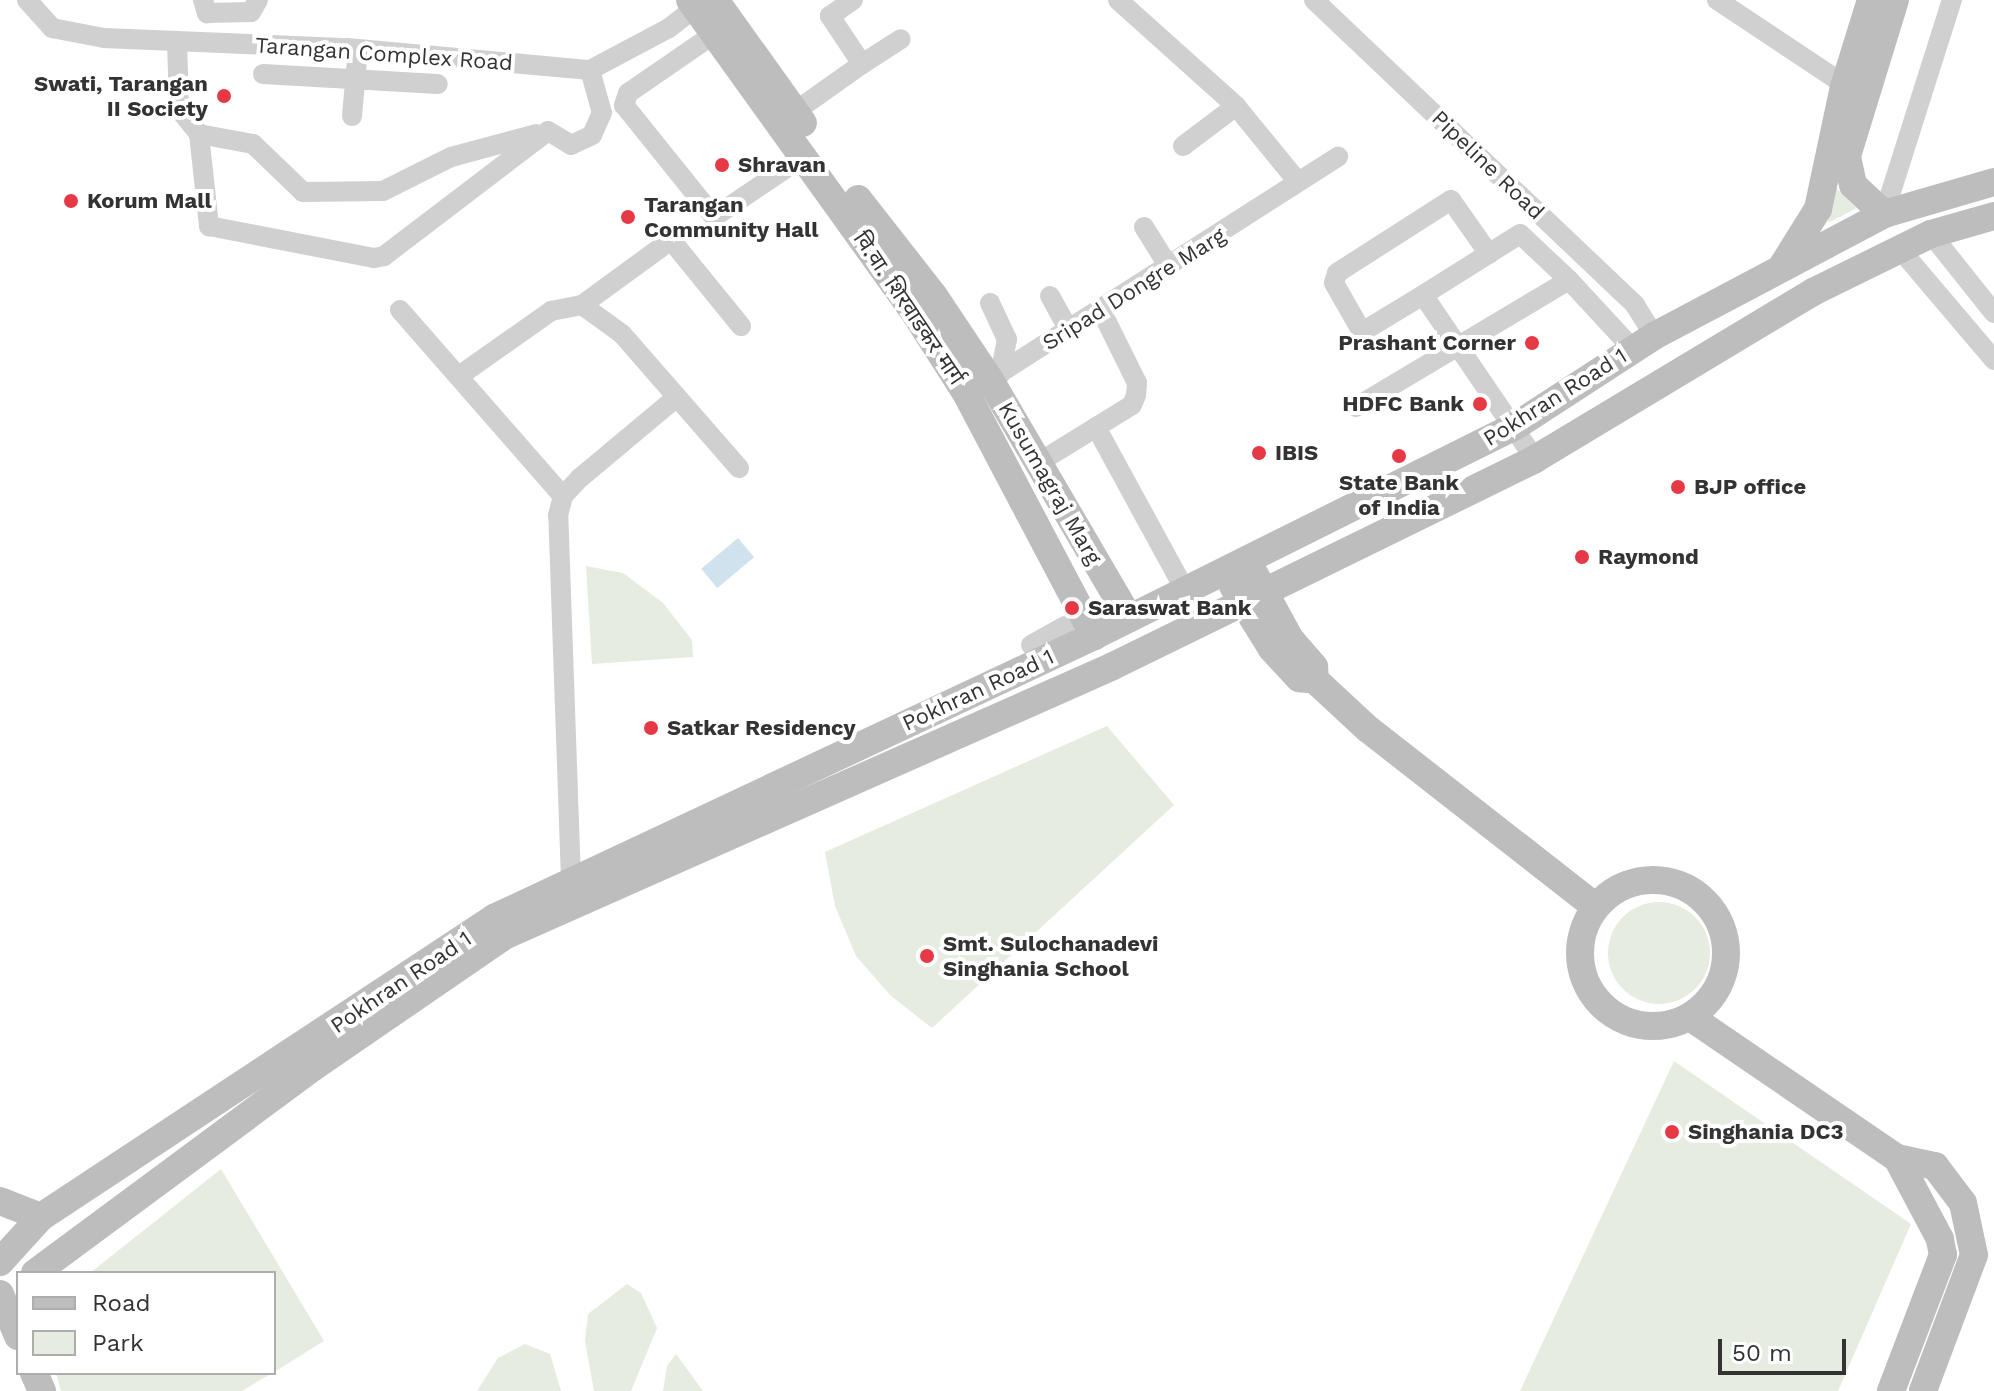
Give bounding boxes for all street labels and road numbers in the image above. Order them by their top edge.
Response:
street label: Tarangan Complex Road [254,32,514,76]
street label: Pipeline Road [1426,105,1550,225]
street label: Sripad Dongre Marg [1038,222,1230,356]
street label: वि.वा. शिरवाडकर मार्ग [848,226,970,390]
street label: Pokhran Road 1 [1478,342,1632,452]
street label: Kusumagraj Marg [993,397,1107,569]
street label: Pokhran Road 1 [898,643,1058,737]
street label: Pokhran Road 1 [325,925,477,1039]

